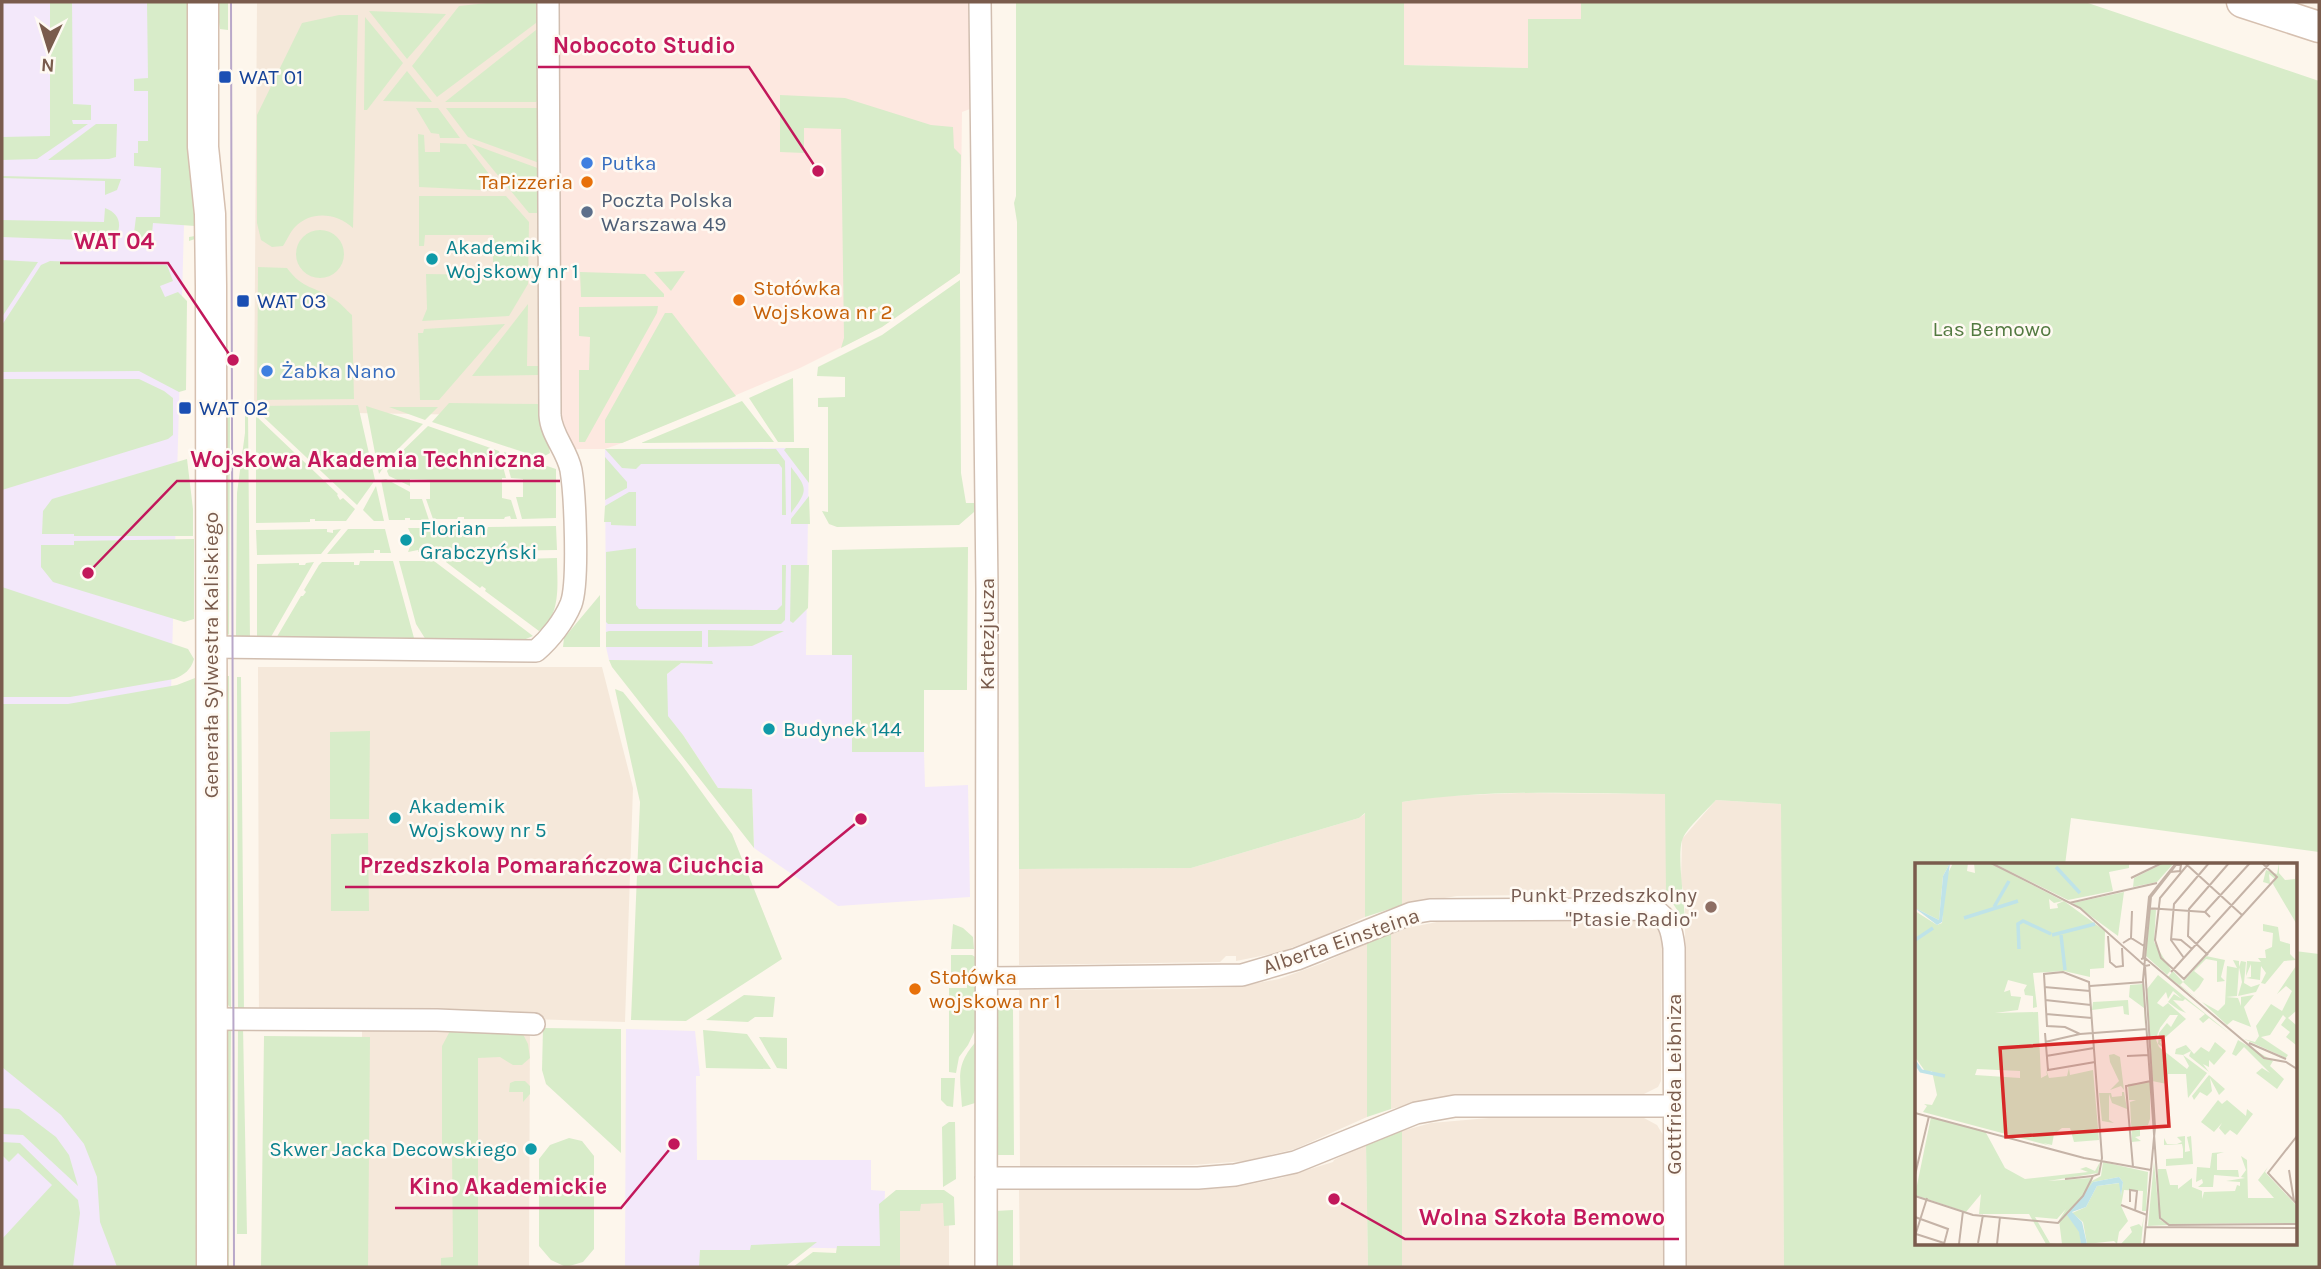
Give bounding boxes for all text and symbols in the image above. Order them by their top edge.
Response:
north arrow [14,14,84,84]
callout: Nobocoto Studio [538,23,749,67]
text: Nobocoto Studio [553,32,735,59]
text: N [40,54,55,76]
place label: WAT 01 [239,65,303,89]
marker: WAT 01 [217,69,233,85]
place label: Putka [601,151,657,175]
marker: Putka [579,155,595,171]
place label: TaPizzeria [479,170,573,194]
marker: TaPizzeria [579,174,595,190]
place label: Poczta Polska Warszawa 49 [601,188,733,236]
marker: Poczta Polska Warszawa 49 [579,204,595,220]
callout: WAT 04 [60,219,168,263]
text: WAT 04 [74,228,155,255]
place label: Akademik Wojskowy nr 1 [446,235,579,283]
marker: Akademik Wojskowy nr 1 [424,251,440,267]
place label: Stołówka Wojskowa nr 2 [753,276,893,324]
place label: WAT 03 [257,289,327,313]
marker: Stołówka Wojskowa nr 2 [731,292,747,308]
marker: WAT 03 [235,293,251,309]
park label: Las Bemowo [1932,317,2052,341]
place label: Żabka Nano [281,359,396,383]
marker: Żabka Nano [259,363,275,379]
place label: WAT 02 [199,396,268,420]
marker: WAT 02 [177,400,193,416]
callout: Wojskowa Akademia Techniczna [177,437,560,481]
text: Wojskowa Akademia Techniczna [190,446,546,473]
street label: Generała Sylwestra Kaliskiego [199,512,223,798]
place label: Florian Grabczyński [420,516,538,564]
marker: Florian Grabczyński [398,532,414,548]
street label: Kartezjusza [975,578,999,690]
place label: Budynek 144 [783,717,902,741]
marker: Budynek 144 [761,721,777,737]
place label: Akademik Wojskowy nr 5 [409,794,547,842]
marker: Akademik Wojskowy nr 5 [387,810,403,826]
callout: Przedszkola Pomarańczowa Ciuchcia [345,843,778,887]
text: Przedszkola Pomarańczowa Ciuchcia [360,852,764,879]
inset map [1915,863,2296,1244]
place label: Punkt Przedszkolny "Ptasie Radio" [1510,883,1697,931]
marker: Punkt Przedszkolny "Ptasie Radio" [1703,899,1719,915]
street label: Alberta Einsteina [1259,903,1423,979]
place label: Stołówka wojskowa nr 1 [929,965,1061,1013]
marker: Stołówka wojskowa nr 1 [907,981,923,997]
street label: Gottfrieda Leibniza [1662,993,1686,1175]
place label: Skwer Jacka Decowskiego [269,1137,517,1161]
marker: Skwer Jacka Decowskiego [523,1141,539,1157]
callout: Kino Akademickie [395,1164,621,1208]
text: Kino Akademickie [409,1173,607,1200]
callout: Wolna Szkoła Bemowo [1405,1195,1679,1239]
text: Wolna Szkoła Bemowo [1419,1204,1665,1231]

